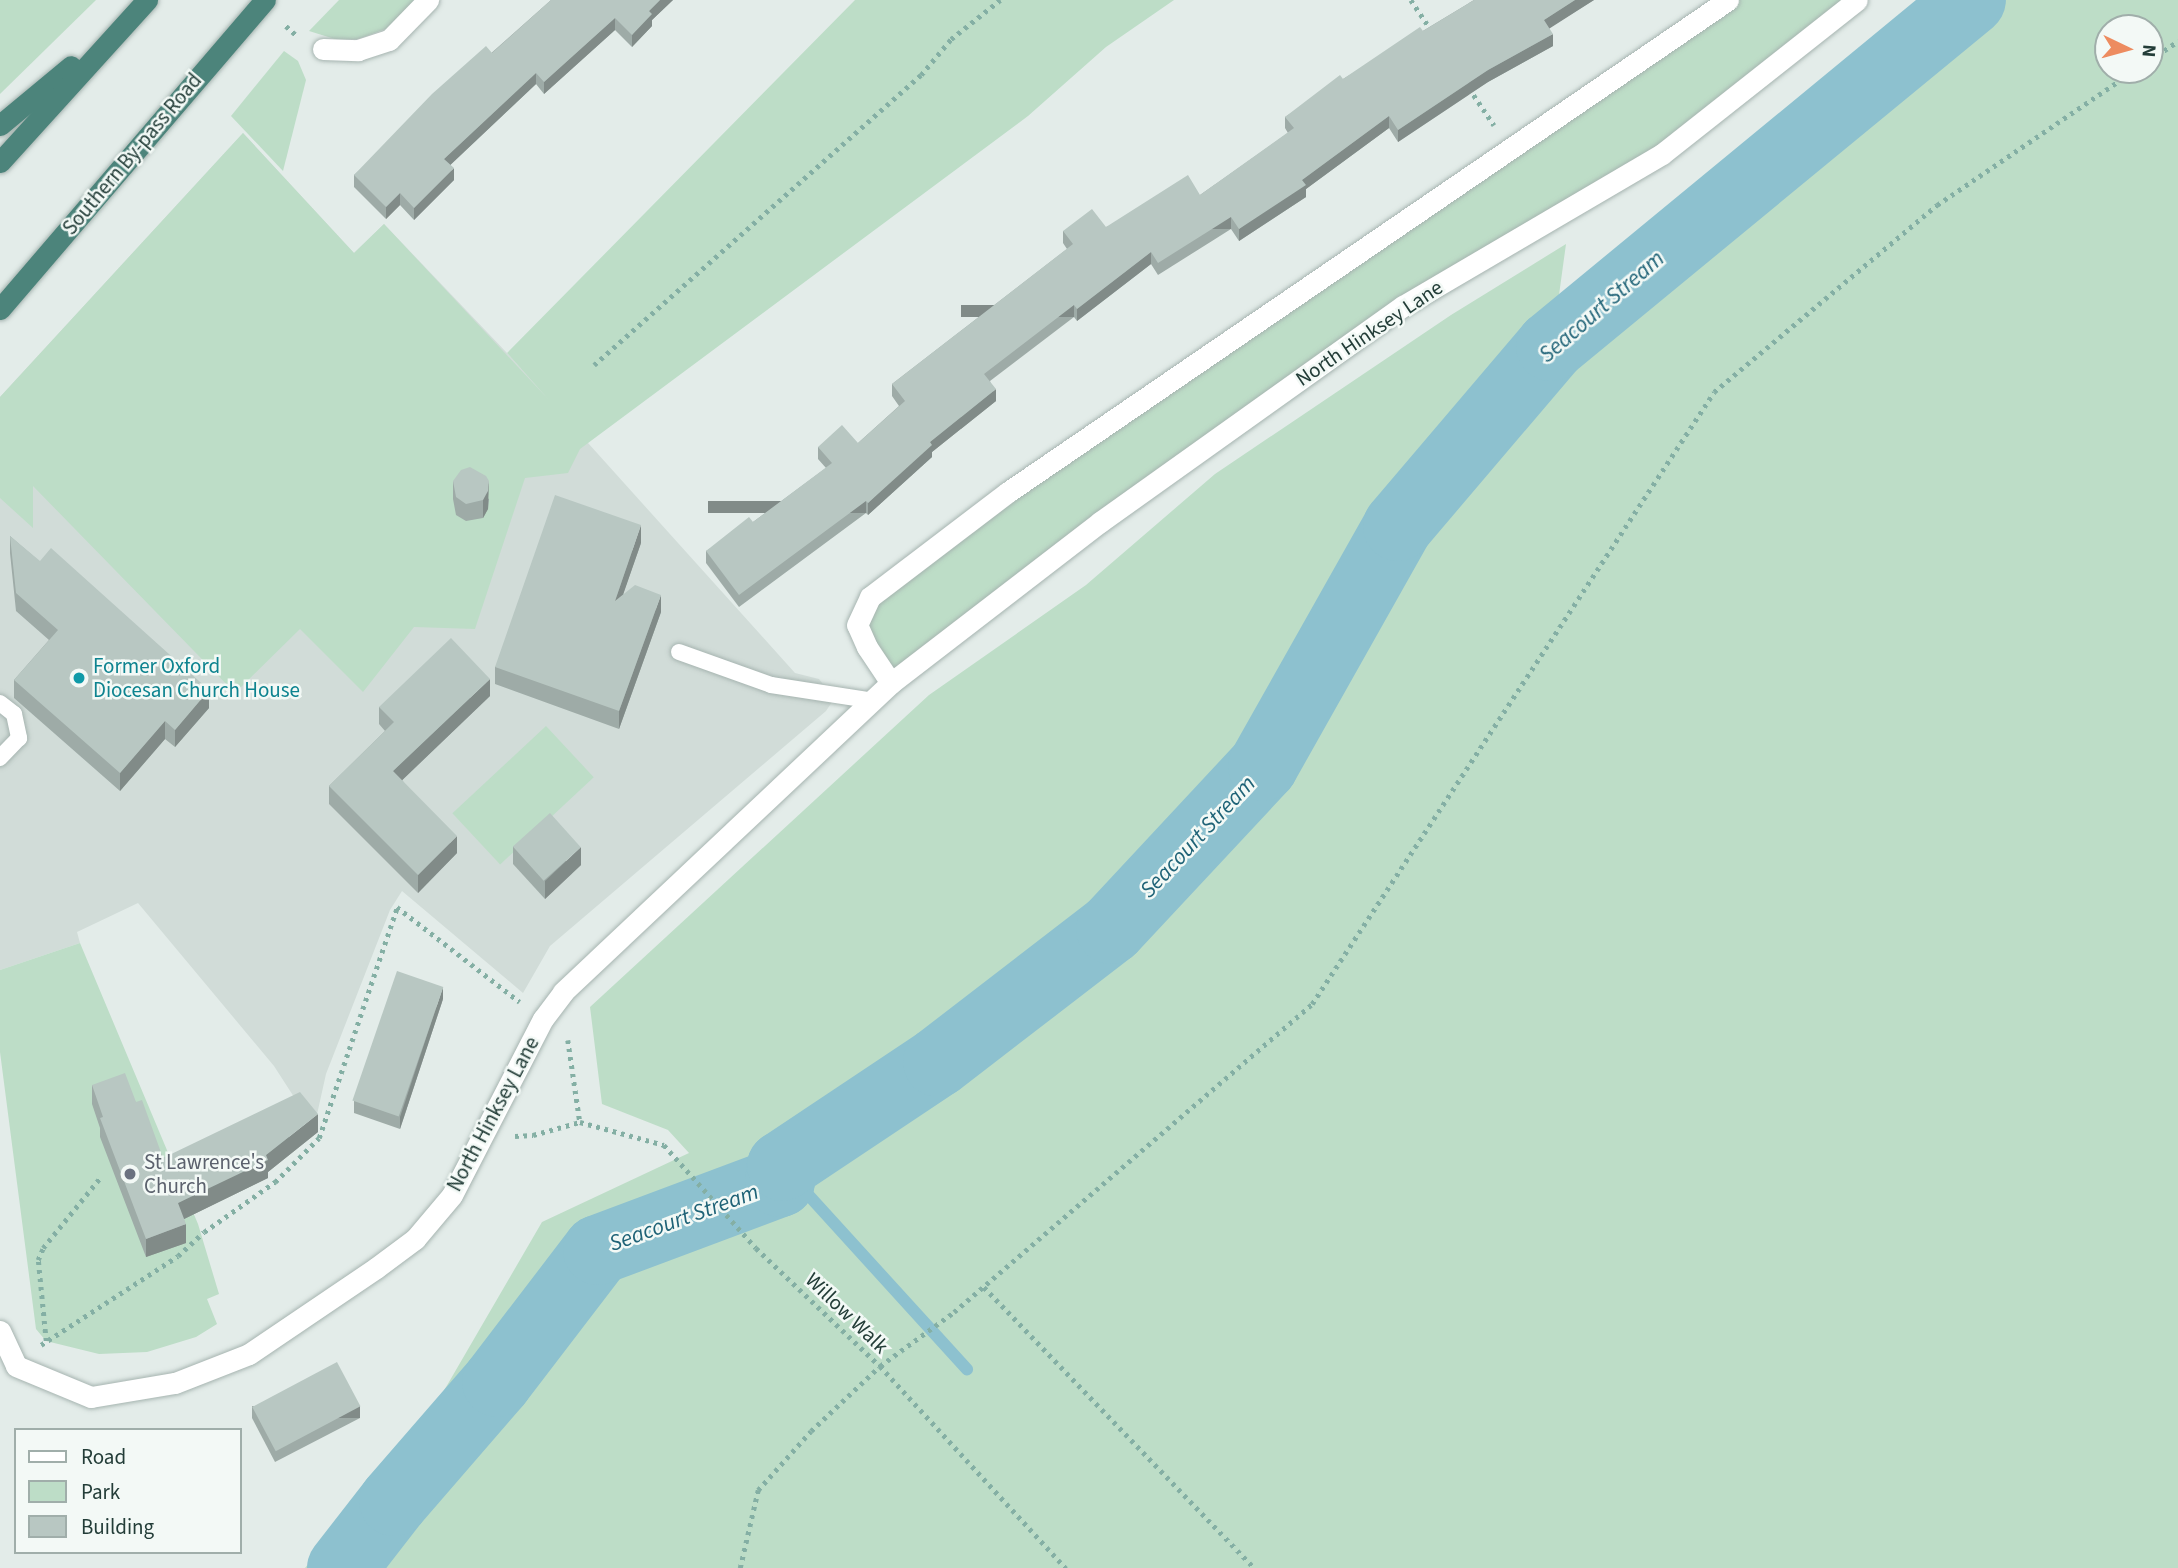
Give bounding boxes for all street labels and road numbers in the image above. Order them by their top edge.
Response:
street label: Southern By-pass Road [57,68,207,240]
street label: North Hinksey Lane [1291,275,1447,391]
street label: North Hinksey Lane [442,1032,544,1196]
street label: Willow Walk [800,1267,894,1359]

